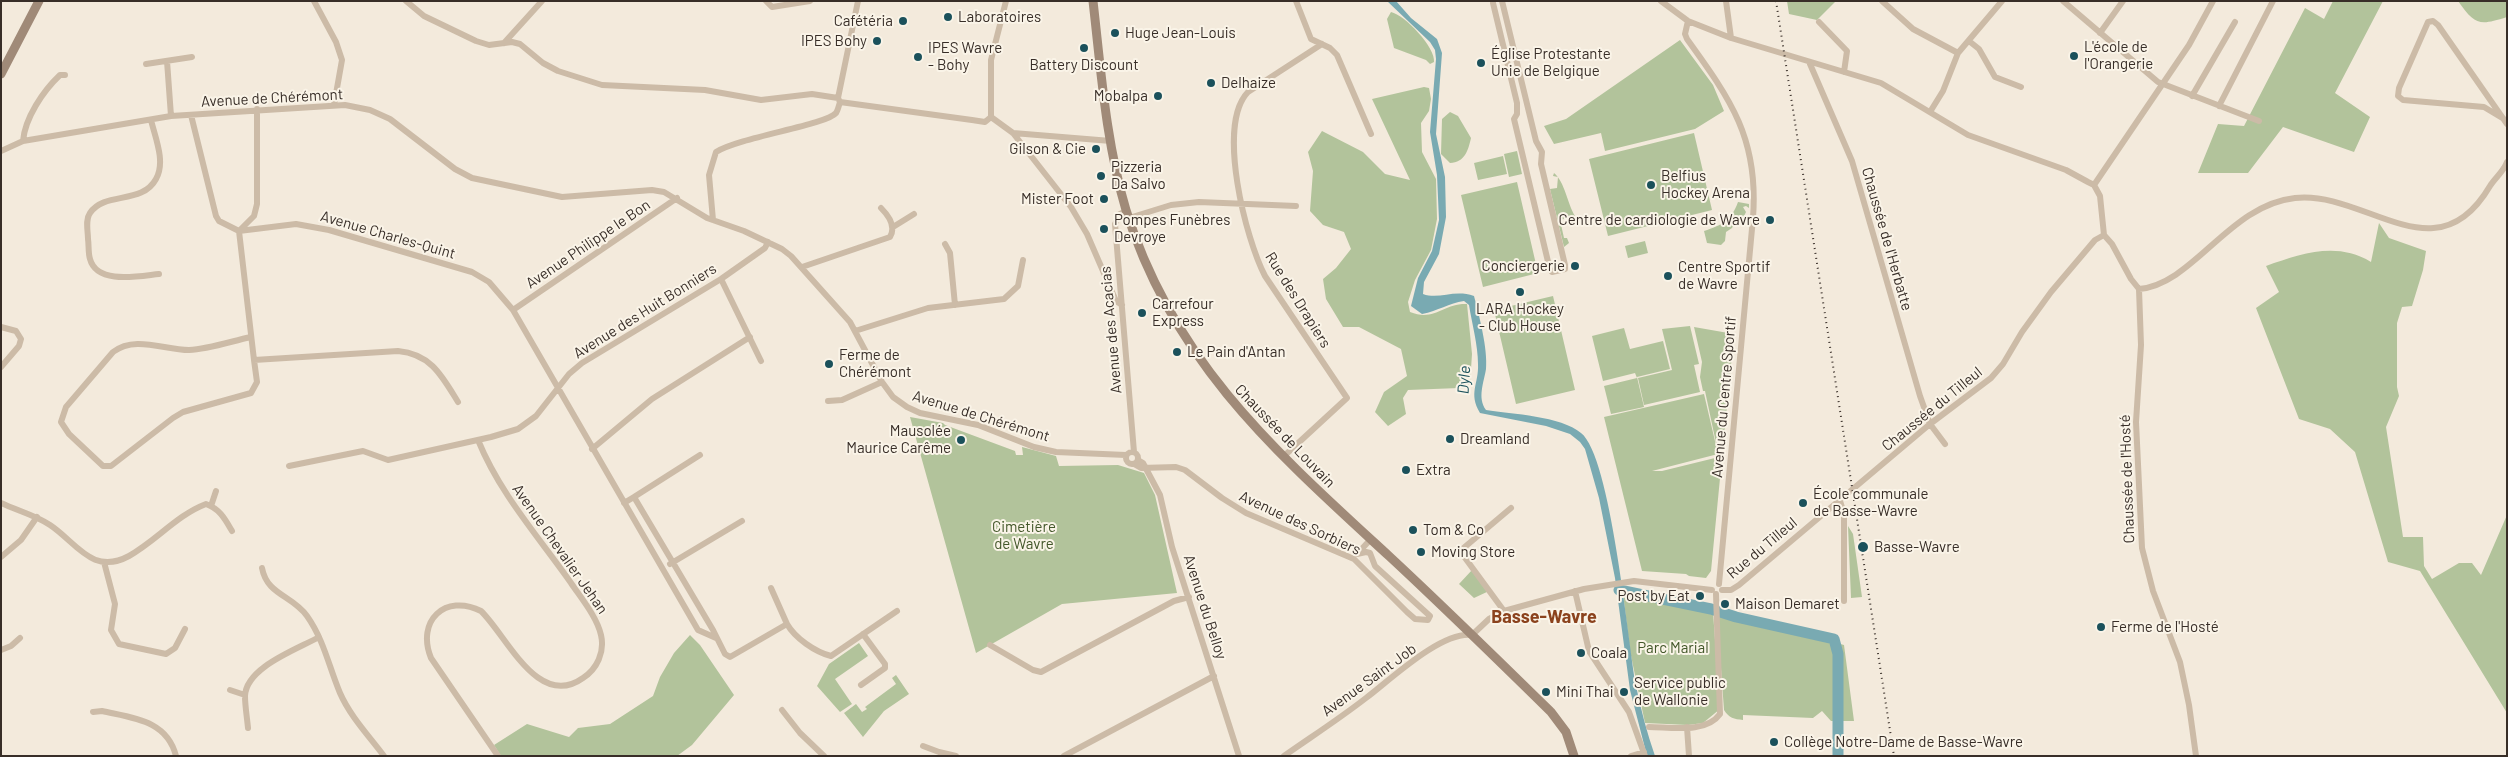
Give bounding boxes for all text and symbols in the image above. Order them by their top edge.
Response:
place label: Laboratoires [958,8,1041,26]
marker: Laboratoires [942,11,954,23]
place label: Cafétéria [834,12,893,30]
marker: Cafétéria [897,15,909,27]
place label: Huge Jean-Louis [1125,24,1236,42]
marker: Huge Jean-Louis [1109,27,1121,39]
place label: IPES Bohy [801,32,867,50]
marker: IPES Bohy [871,35,883,47]
place label: L'école de l'Orangerie [2084,38,2153,73]
place label: IPES Wavre - Bohy [928,39,1002,74]
marker: Battery Discount [1078,42,1090,54]
place label: Église Protestante Unie de Belgique [1491,45,1611,80]
marker: L'école de l'Orangerie [2068,50,2080,62]
marker: IPES Wavre - Bohy [912,51,924,63]
place label: Battery Discount [1029,56,1139,74]
marker: Église Protestante Unie de Belgique [1475,57,1487,69]
place label: Delhaize [1221,74,1276,92]
marker: Delhaize [1205,77,1217,89]
street label: Avenue de Chérémont [200,85,344,111]
place label: Mobalpa [1094,87,1148,105]
marker: Mobalpa [1152,90,1164,102]
place label: Gilson & Cie [1009,140,1086,158]
marker: Gilson & Cie [1090,143,1102,155]
place label: Pizzeria Da Salvo [1111,158,1166,193]
street label: Chaussée de l'Herbatte [1858,165,1916,313]
place label: Belfius Hockey Arena [1661,167,1750,202]
marker: Pizzeria Da Salvo [1095,170,1107,182]
marker: Belfius Hockey Arena [1645,179,1657,191]
place label: Mister Foot [1021,190,1094,208]
marker: Mister Foot [1098,193,1110,205]
street label: Avenue Philippe le Bon [522,196,654,292]
street label: Avenue Charles-Quint [318,207,458,263]
place label: Pompes Funèbres Devroye [1114,211,1230,246]
place label: Centre de cardiologie de Wavre [1559,211,1760,229]
marker: Centre de cardiologie de Wavre [1764,214,1776,226]
marker: Pompes Funèbres Devroye [1098,223,1110,235]
street label: Rue des Drapiers [1261,249,1335,351]
place label: Conciergerie [1482,257,1565,275]
place label: Centre Sportif de Wavre [1678,258,1770,293]
street label: Avenue des Huit Bonniers [570,260,720,362]
marker: Conciergerie [1569,260,1581,272]
street label: Avenue des Acacias [1096,266,1126,394]
marker: Centre Sportif de Wavre [1662,270,1674,282]
marker: LARA Hockey - Club House [1514,286,1526,298]
place label: Carrefour Express [1152,295,1214,330]
place label: LARA Hockey - Club House [1476,300,1564,335]
marker: Carrefour Express [1136,307,1148,319]
street label: Avenue du Centre Sportif [1708,315,1740,479]
place label: Le Pain d'Antan [1187,343,1286,361]
place label: Ferme de Chérémont [839,346,911,381]
marker: Le Pain d'Antan [1171,346,1183,358]
marker: Ferme de Chérémont [823,358,835,370]
street label: Chaussée du Tilleul [1878,363,1986,455]
water label: Dyle [1454,365,1474,395]
street label: Chaussée de Louvain [1231,381,1339,491]
street label: Avenue de Chérémont [910,387,1052,445]
street label: Chaussée de l'Hosté [2116,414,2138,544]
place label: Mausolée Maurice Carême [846,422,951,457]
place label: Dreamland [1460,430,1530,448]
marker: Dreamland [1444,433,1456,445]
marker: Mausolée Maurice Carême [955,434,967,446]
place label: Extra [1416,461,1451,479]
marker: Extra [1400,464,1412,476]
street label: Avenue Chevalier Jehan [508,481,612,617]
place label: École communale de Basse-Wavre [1813,485,1928,520]
street label: Avenue des Sorbiers [1236,487,1364,559]
marker: École communale de Basse-Wavre [1797,497,1809,509]
street label: Rue du Tilleul [1723,513,1801,583]
park label: Cimetière de Wavre [992,518,1056,553]
place label: Tom & Co [1423,521,1484,539]
marker: Tom & Co [1407,524,1419,536]
place label: Basse-Wavre [1874,538,1960,556]
marker: Basse-Wavre [1856,540,1870,554]
place label: Moving Store [1431,543,1515,561]
marker: Moving Store [1415,546,1427,558]
street label: Avenue du Belloy [1180,552,1230,662]
place label: Post by Eat [1617,587,1690,605]
marker: Post by Eat [1694,590,1706,602]
place label: Maison Demaret [1735,595,1840,613]
marker: Maison Demaret [1719,598,1731,610]
district label: Basse-Wavre [1491,606,1597,628]
place label: Ferme de l'Hosté [2111,618,2219,636]
marker: Ferme de l'Hosté [2095,621,2107,633]
park label: Parc Marial [1637,639,1709,657]
street label: Avenue Saint Job [1318,640,1420,720]
place label: Coala [1591,644,1627,662]
marker: Coala [1575,647,1587,659]
place label: Service public de Wallonie [1634,674,1726,709]
place label: Mini Thai [1556,683,1614,701]
marker: Mini Thai [1540,686,1552,698]
marker: Service public de Wallonie [1618,686,1630,698]
place label: Collège Notre-Dame de Basse-Wavre [1784,733,2023,751]
marker: Collège Notre-Dame de Basse-Wavre [1768,736,1780,748]

